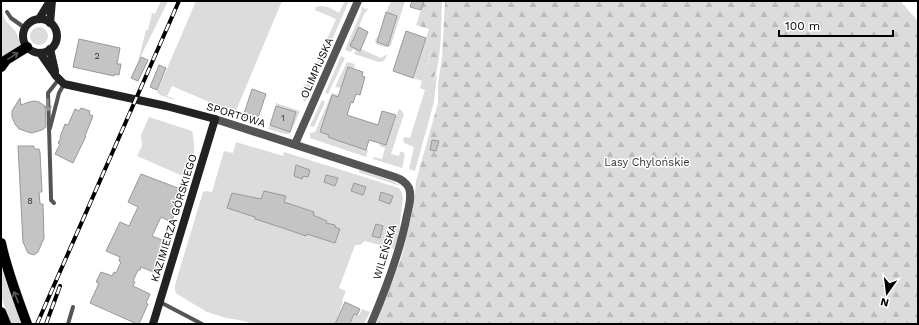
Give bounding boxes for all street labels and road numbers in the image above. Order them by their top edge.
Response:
street label: OLIMPIJSKA [298,36,336,100]
street label: SPORTOWA [205,100,267,130]
street label: KAZIMIERZA GÓRSKIEGO [147,152,200,284]
street label: WILEŃSKA [369,223,400,281]

